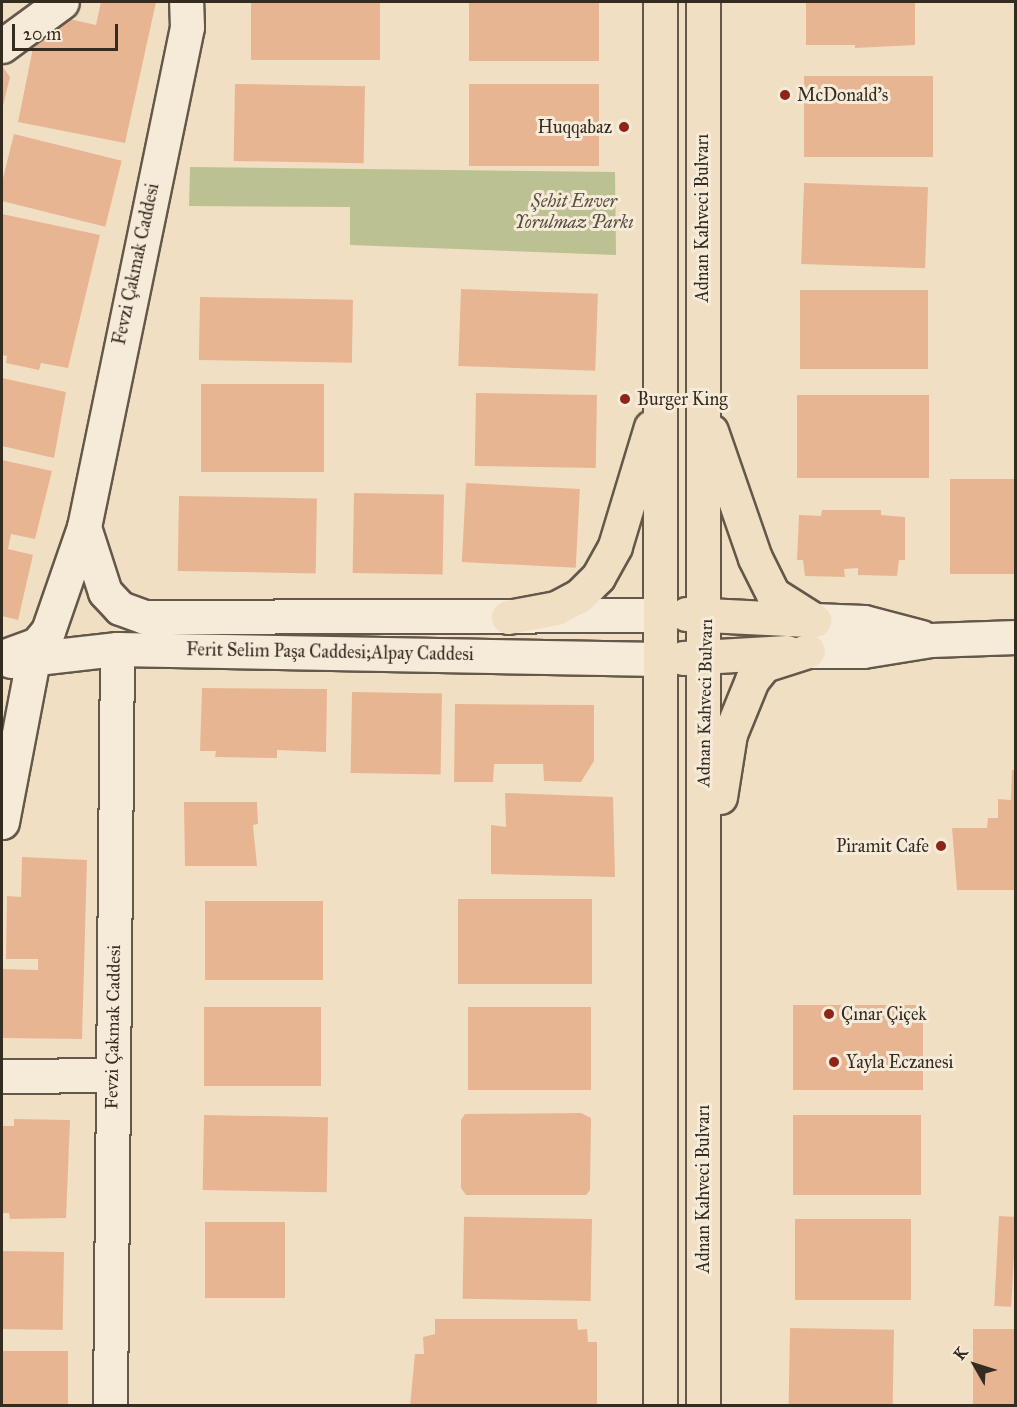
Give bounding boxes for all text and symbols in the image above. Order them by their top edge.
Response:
scale bar [15,12,122,50]
text: 20 m [23,23,61,45]
place label: McDonald's [797,84,888,106]
marker: McDonald's [778,88,792,102]
place label: Huqqabaz [538,116,612,138]
marker: Huqqabaz [617,120,631,134]
street label: Adnan Kahveci Bulvarı [691,134,713,302]
street label: Fevzi Çakmak Caddesi [108,181,164,347]
park label: Şehit Enver Yorulmaz Parkı [515,191,633,234]
place label: Burger King [637,388,728,410]
marker: Burger King [618,392,632,406]
street label: Adnan Kahveci Bulvarı [693,619,717,787]
street label: Ferit Selim Paşa Caddesi;Alpay Caddesi [186,639,474,665]
place label: Piramit Cafe [836,835,929,857]
marker: Piramit Cafe [934,839,948,853]
street label: Fevzi Çakmak Caddesi [101,944,125,1110]
place label: Çınar Çiçek [841,1003,927,1025]
marker: Çınar Çiçek [822,1007,836,1021]
place label: Yayla Eczanesi [846,1051,954,1073]
marker: Yayla Eczanesi [827,1055,841,1069]
street label: Adnan Kahveci Bulvarı [692,1105,714,1273]
north arrow [945,1335,1005,1395]
text: K [950,1343,972,1364]

